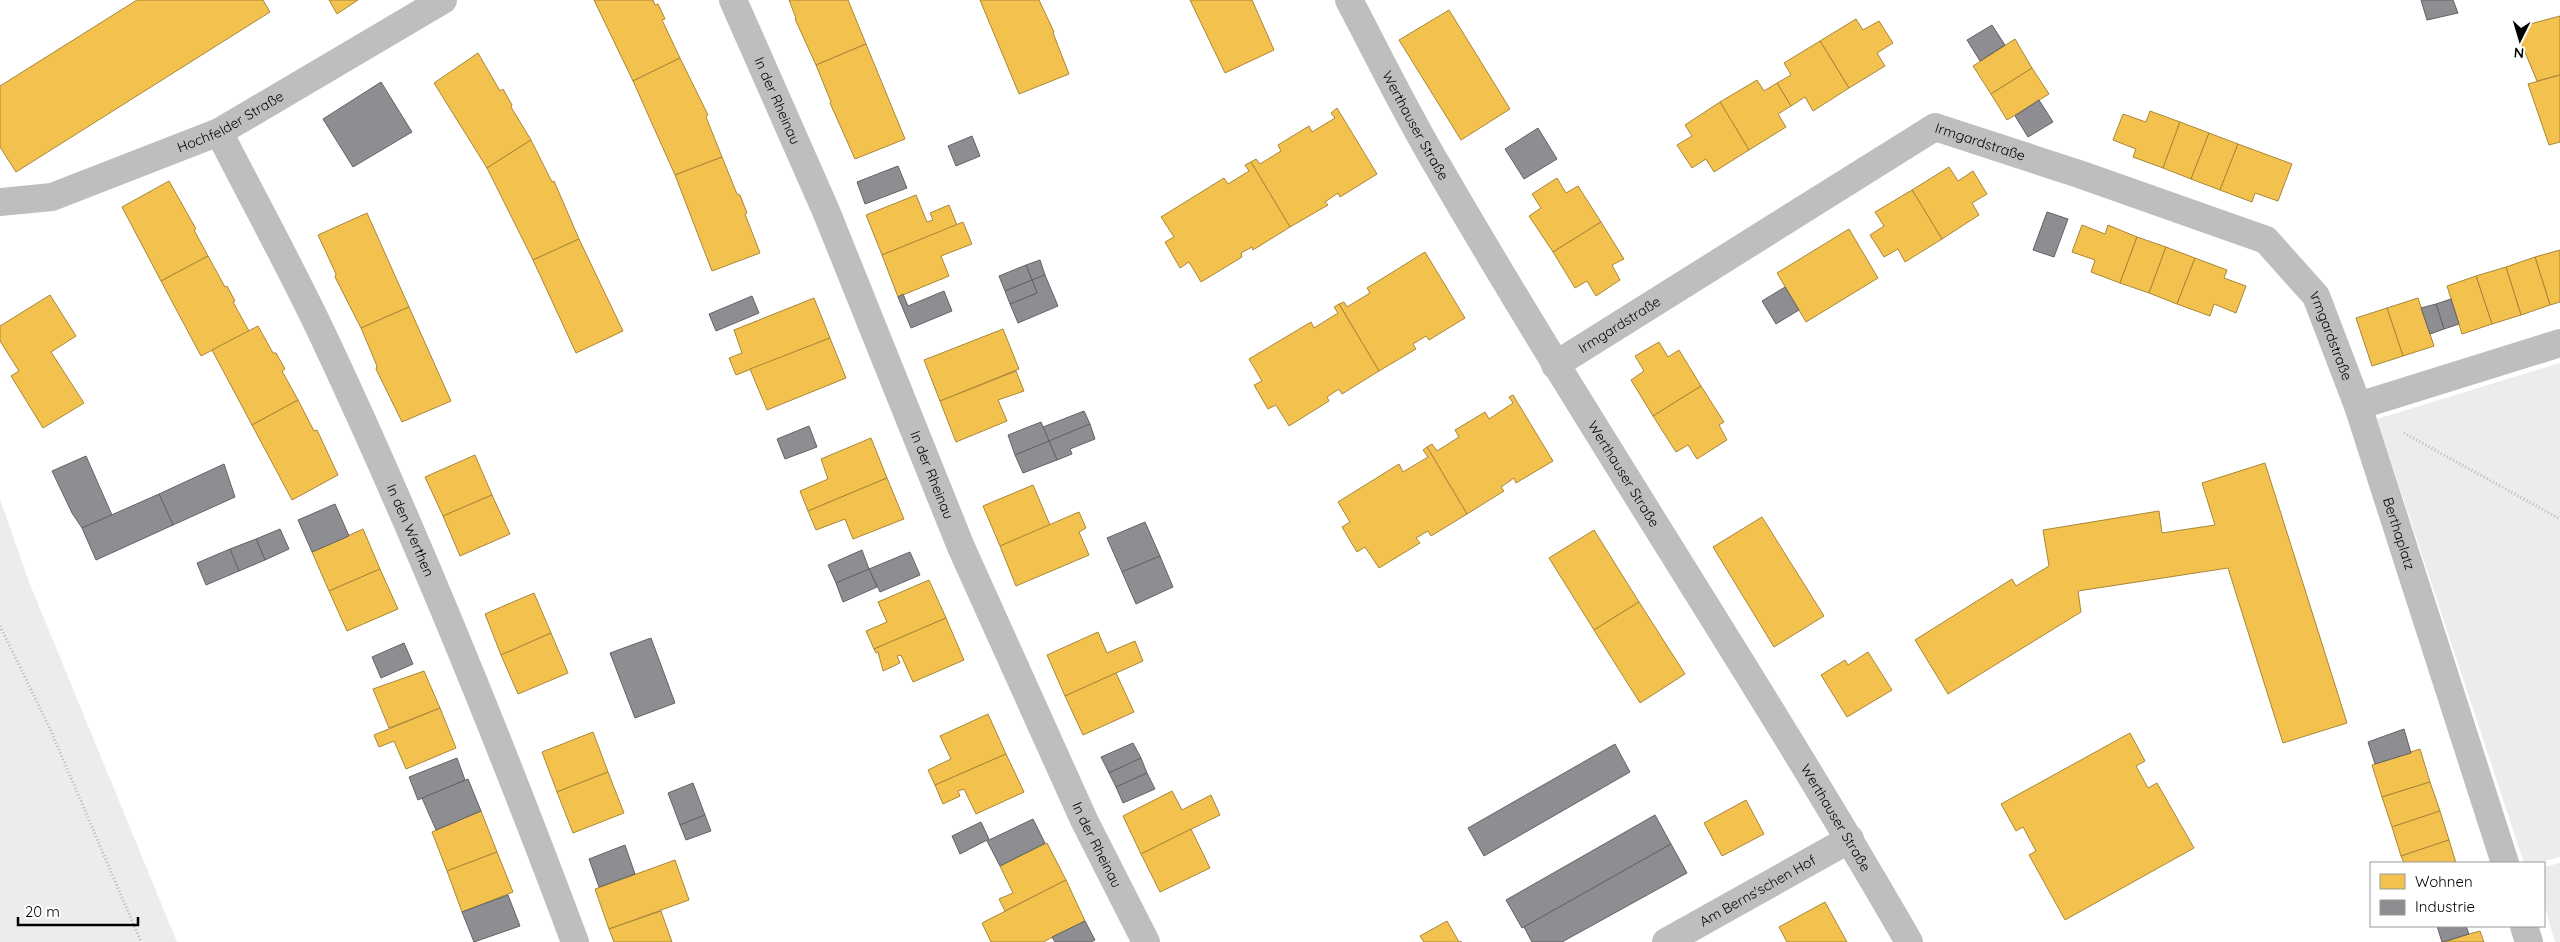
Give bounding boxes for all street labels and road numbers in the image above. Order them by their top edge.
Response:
street label: In der Rheinau [750,54,805,147]
street label: Werthauser Straße [1378,68,1453,183]
street label: Hochfelder Straße [174,87,287,156]
street label: Irmgardstraße [1933,119,2028,165]
street label: Irmgardstraße [2307,287,2356,383]
street label: Irmgardstraße [1575,292,1664,357]
street label: Werthauser Straße [1584,417,1664,531]
street label: In der Rheinau [906,428,958,522]
street label: In den Werthen [383,481,438,579]
street label: Berthaplatz [2379,495,2419,572]
street label: Werthauser Straße [1797,761,1875,875]
street label: In der Rheinau [1068,799,1126,891]
street label: Am Berns'schen Hof [1696,851,1819,930]

